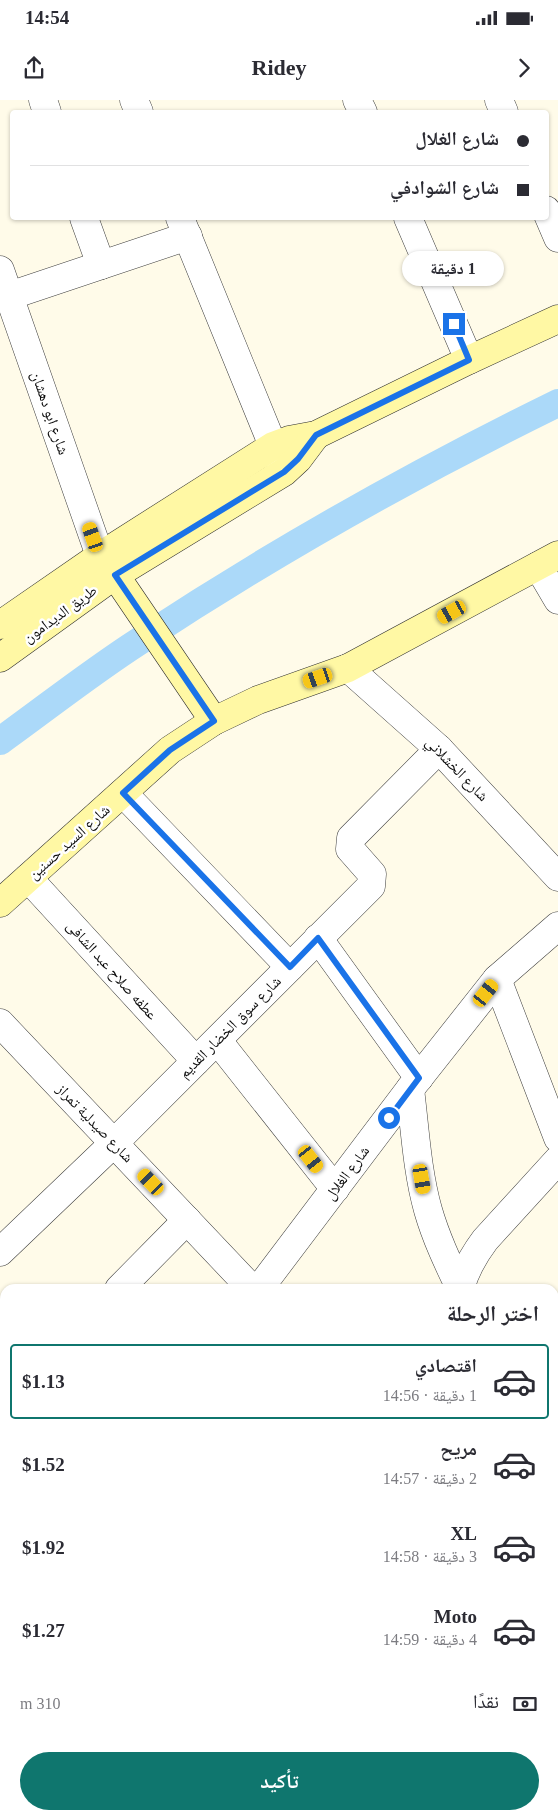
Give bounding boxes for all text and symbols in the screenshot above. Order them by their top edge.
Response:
text: 14:54 [25,7,69,28]
icon: share [20,54,48,82]
icon: forward [510,54,538,82]
text: Ridey [252,55,307,80]
text: شارع الغلال [415,128,499,149]
text: شارع الشوادفي [390,177,499,198]
callout: 1 دقيقة [403,252,505,286]
text: 1 دقيقة [430,260,476,277]
route end [443,313,465,335]
street label: شارع ابو دهشان [26,369,72,458]
car [81,520,104,554]
street label: طريق الديدامون [20,582,101,648]
car [435,598,468,626]
car [301,666,334,690]
street label: شارع الخشلاني [420,734,492,807]
street label: شارع السيد حسنين [25,801,114,884]
street label: عطفه صلاح عبد الشافى [62,917,161,1024]
street label: شارع سوق الخضار القديم [176,973,286,1083]
car [470,977,501,1009]
street label: شارع صيدلية تمراز [52,1080,136,1167]
route start [378,1107,400,1129]
car [295,1143,326,1175]
street label: شارع الغلال [322,1143,374,1204]
car [412,1163,431,1195]
car [135,1166,166,1198]
text: اختر الرحلة [447,1301,539,1326]
text: اقتصادي [415,1355,477,1376]
icon: car [492,1359,537,1404]
text: $1.13 [22,1371,65,1392]
text: 1 دقيقة · 14:56 [383,1387,477,1404]
text: مريح [440,1438,477,1459]
icon: car [492,1442,537,1487]
text: $1.52 [22,1454,65,1475]
text: 2 دقيقة · 14:57 [383,1470,477,1487]
text: XL [451,1523,477,1544]
icon: car [492,1525,537,1570]
text: $1.92 [22,1537,65,1558]
text: 3 دقيقة · 14:58 [383,1548,477,1565]
text: Moto [434,1606,477,1627]
icon: car [492,1608,537,1653]
text: $1.27 [22,1620,65,1641]
text: 4 دقيقة · 14:59 [383,1631,477,1648]
icon: cash [511,1690,539,1718]
text: نقدًا [473,1691,499,1712]
text: 310 m [20,1695,60,1712]
button: تأكيد [20,1752,539,1810]

